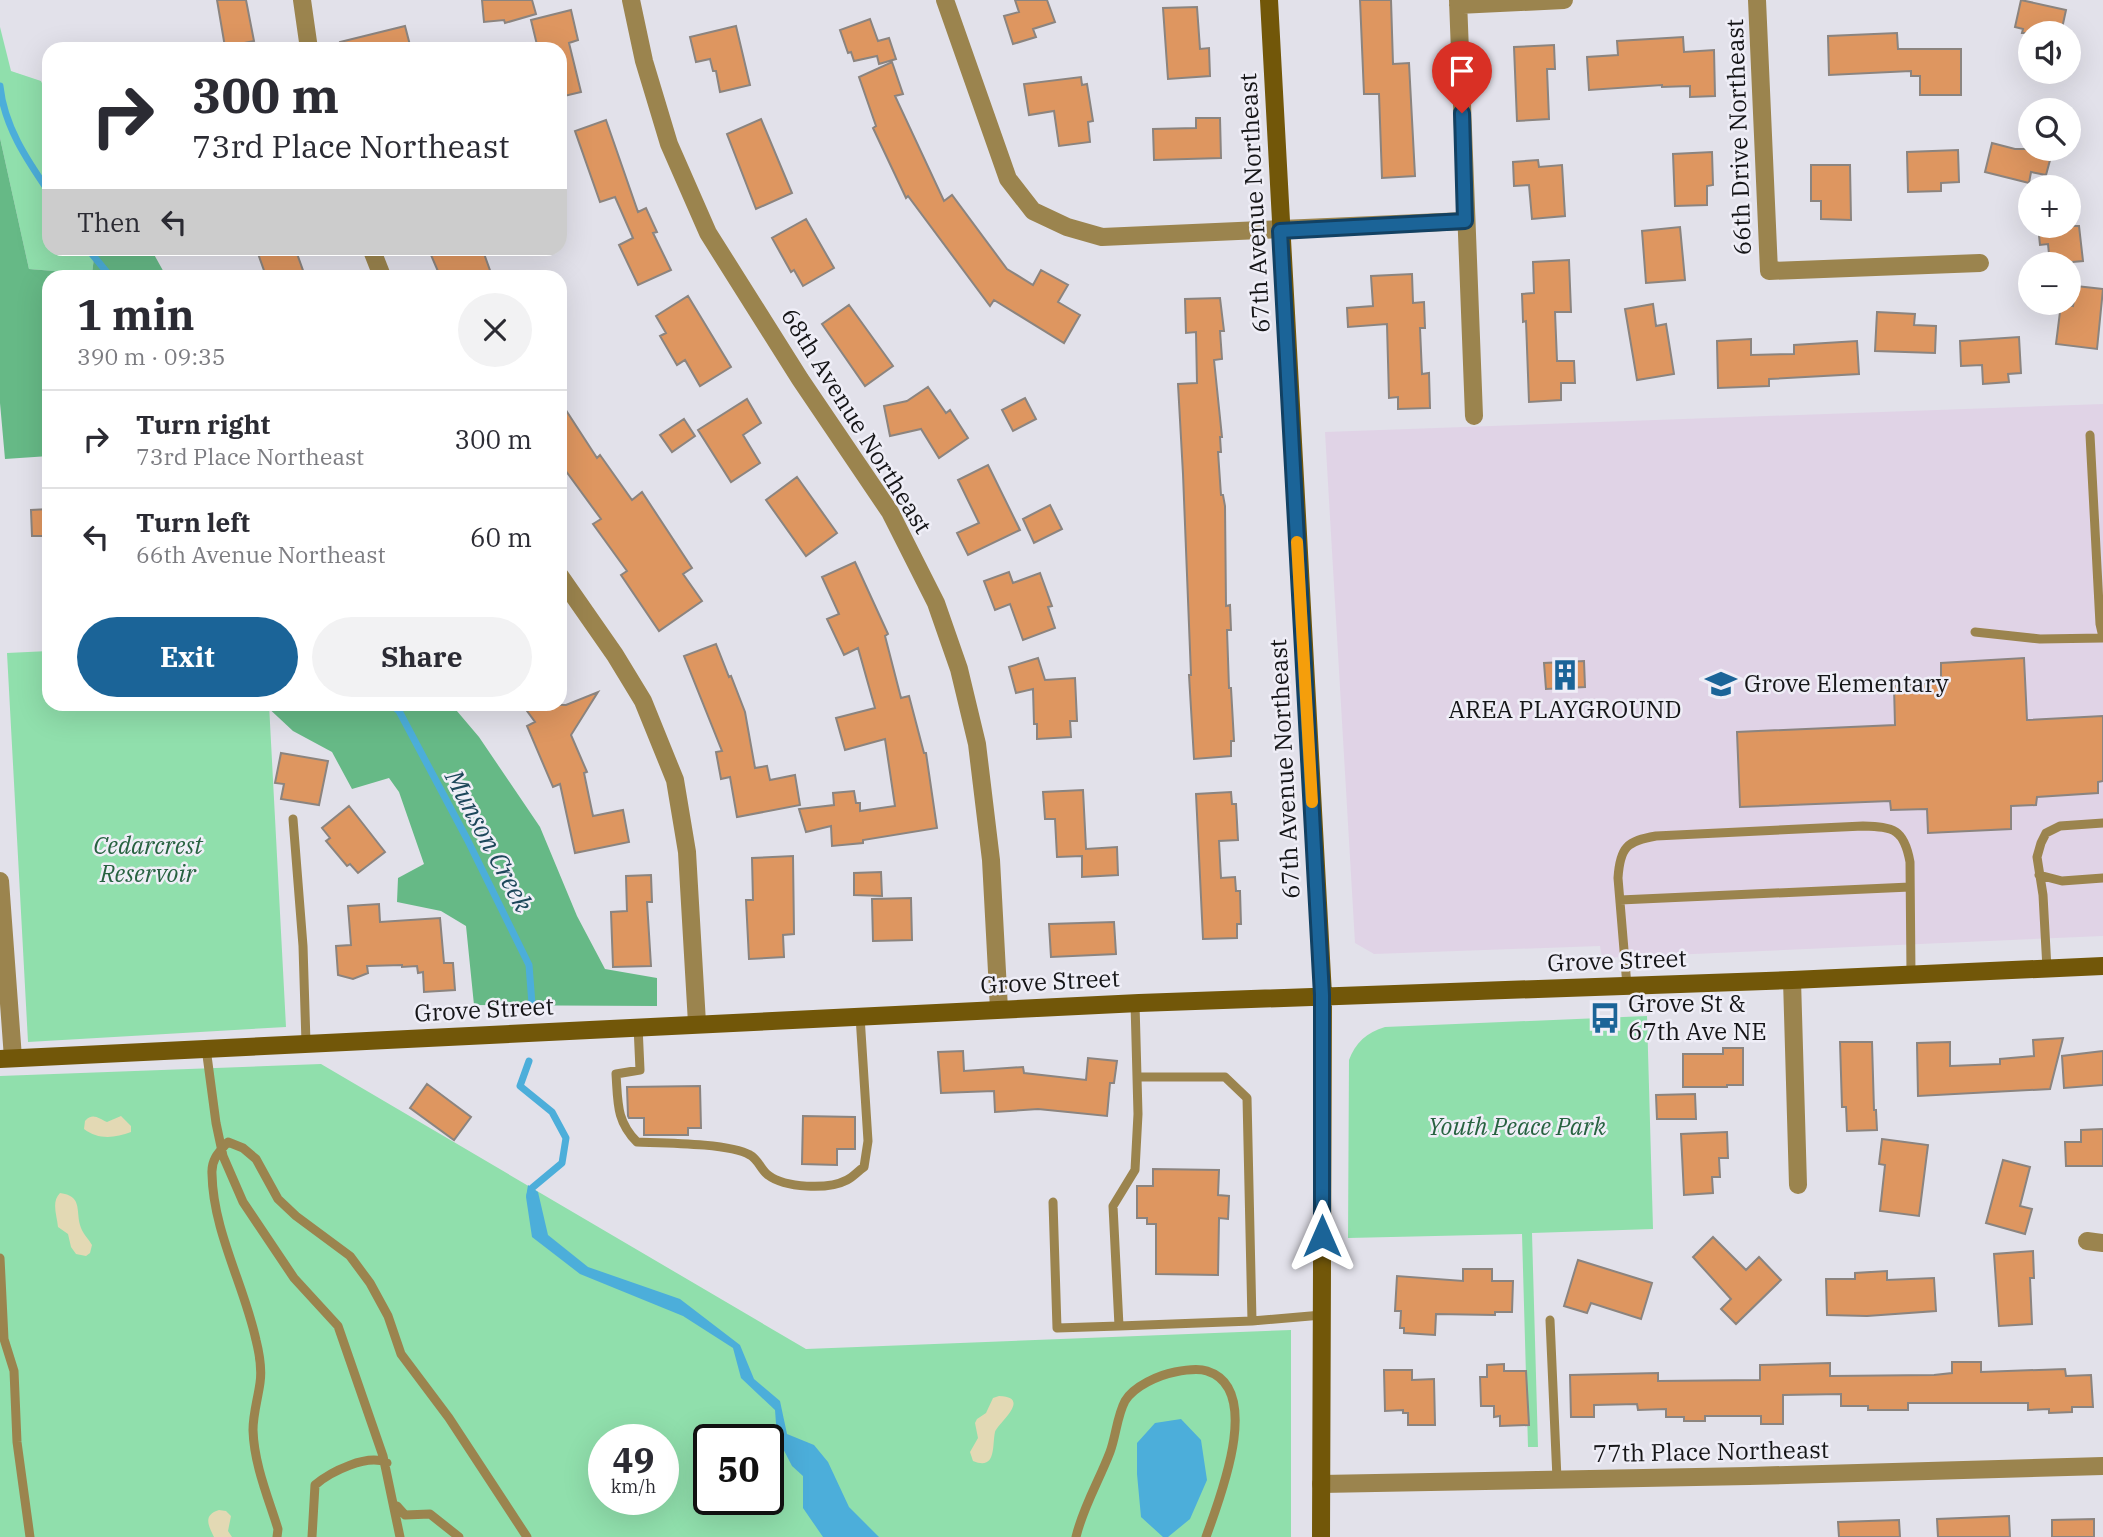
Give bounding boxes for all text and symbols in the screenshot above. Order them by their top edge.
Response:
street label: 66th Drive Northeast [1718,18,1758,256]
map controls [2018,21,2081,315]
button: sound [2018,21,2081,84]
pin [1432,41,1492,113]
icon: arrive [1443,52,1481,90]
text: 300 m [192,63,339,126]
icon: right [77,70,168,161]
street label: 67th Avenue Northeast [1231,72,1277,334]
button: search [2018,98,2081,161]
text: 73rd Place Northeast [192,125,509,167]
button: + [2018,175,2081,238]
icon: left [155,203,193,241]
text: Then [77,205,141,239]
button: − [2018,252,2081,315]
text: 1 min [77,287,195,342]
button: close [458,293,532,367]
street label: 68th Avenue Northeast [774,302,939,539]
text: 390 m · 09:35 [77,341,226,371]
text: Turn right [136,407,270,441]
icon: right [77,420,115,458]
text: 300 m [454,422,532,456]
text: 73rd Place Northeast [136,441,364,471]
text: Turn left [136,505,250,539]
icon: left [77,518,115,556]
text: 60 m [470,520,532,554]
text: 66th Avenue Northeast [136,539,386,569]
button: Exit [77,617,298,697]
button: Share [312,617,532,697]
street label: 67th Avenue Northeast [1261,638,1307,900]
building icon: AREA PLAYGROUND [1548,658,1582,692]
school or university icon: Grove Elementary [1704,667,1738,701]
place label: Grove Elementary [1744,667,1949,699]
place label: AREA PLAYGROUND [1449,693,1681,725]
water label: Munson Creek [438,763,542,918]
park label: Cedarcrest Reservoir [93,829,204,889]
street label: Grove Street [1547,942,1687,978]
street label: Grove Street [979,961,1121,1001]
place label: Grove St & 67th Ave NE [1628,987,1767,1047]
street label: Grove Street [413,989,555,1029]
bus stop icon: Grove St & 67th Ave NE [1588,1001,1622,1035]
park label: Youth Peace Park [1428,1110,1606,1142]
position arrow [1285,1199,1359,1273]
speed limit sign: 50 [693,1424,784,1515]
street label: 77th Place Northeast [1593,1433,1829,1469]
text: 49 [612,1437,655,1483]
text: km/h [611,1475,656,1498]

